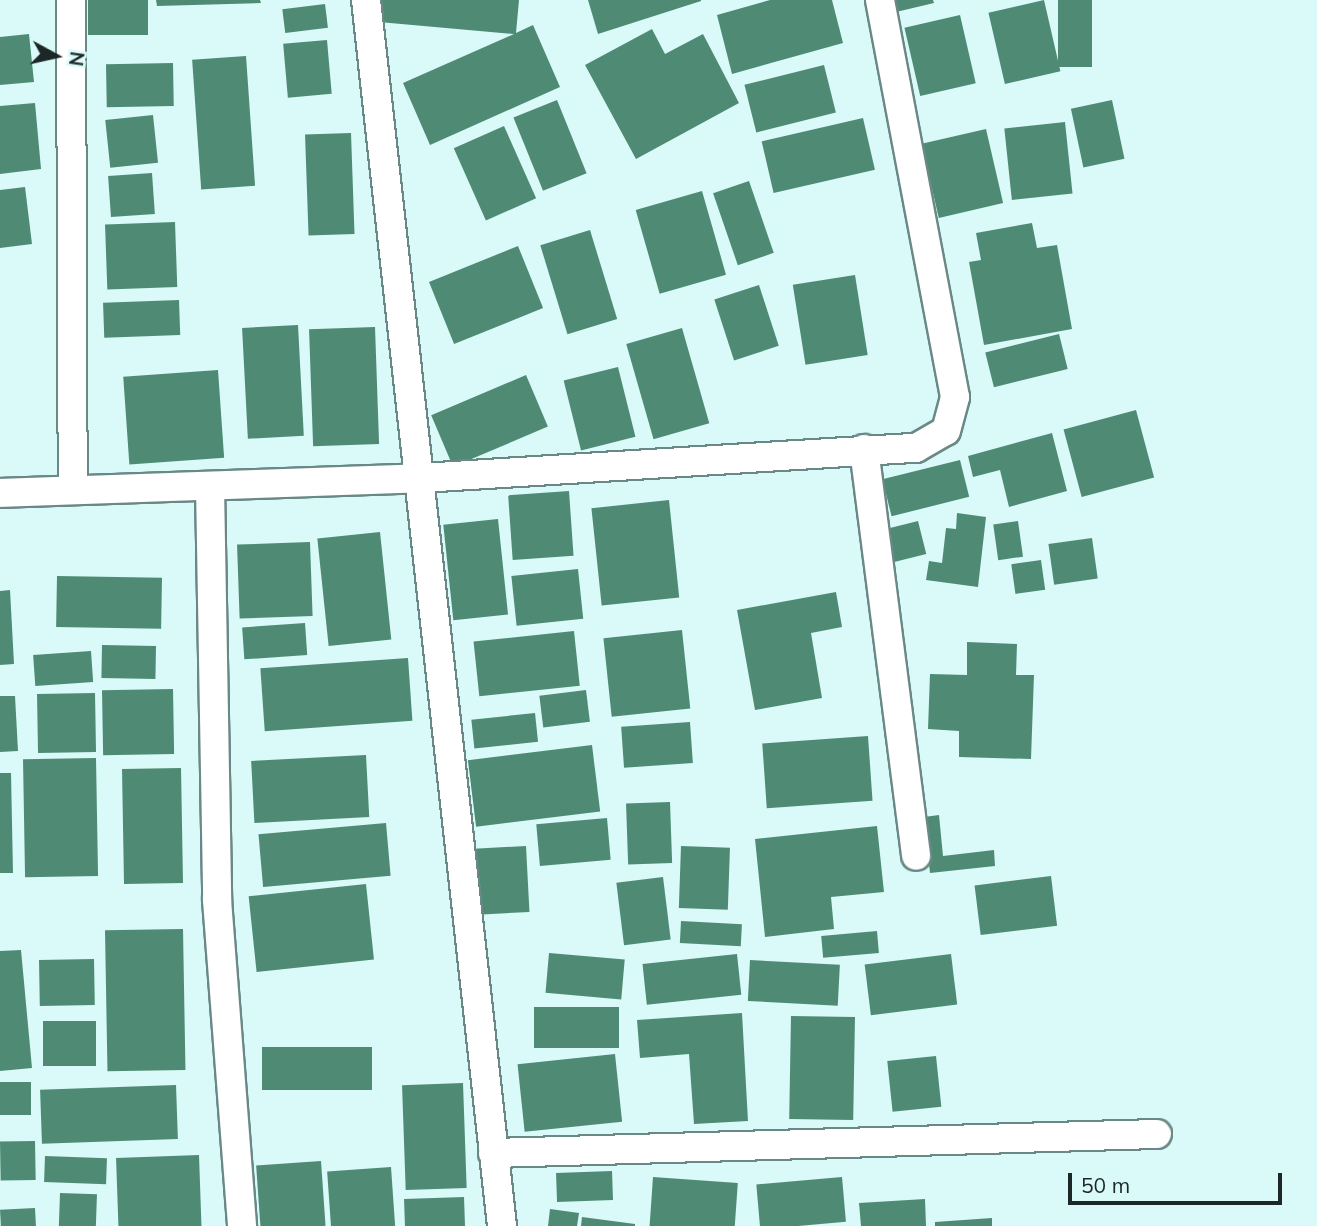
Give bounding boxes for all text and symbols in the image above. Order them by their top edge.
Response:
north arrow [21,21,91,91]
text: N [64,50,90,68]
scale bar [1072,1160,1286,1204]
text: 50 m [1081,1172,1130,1198]

